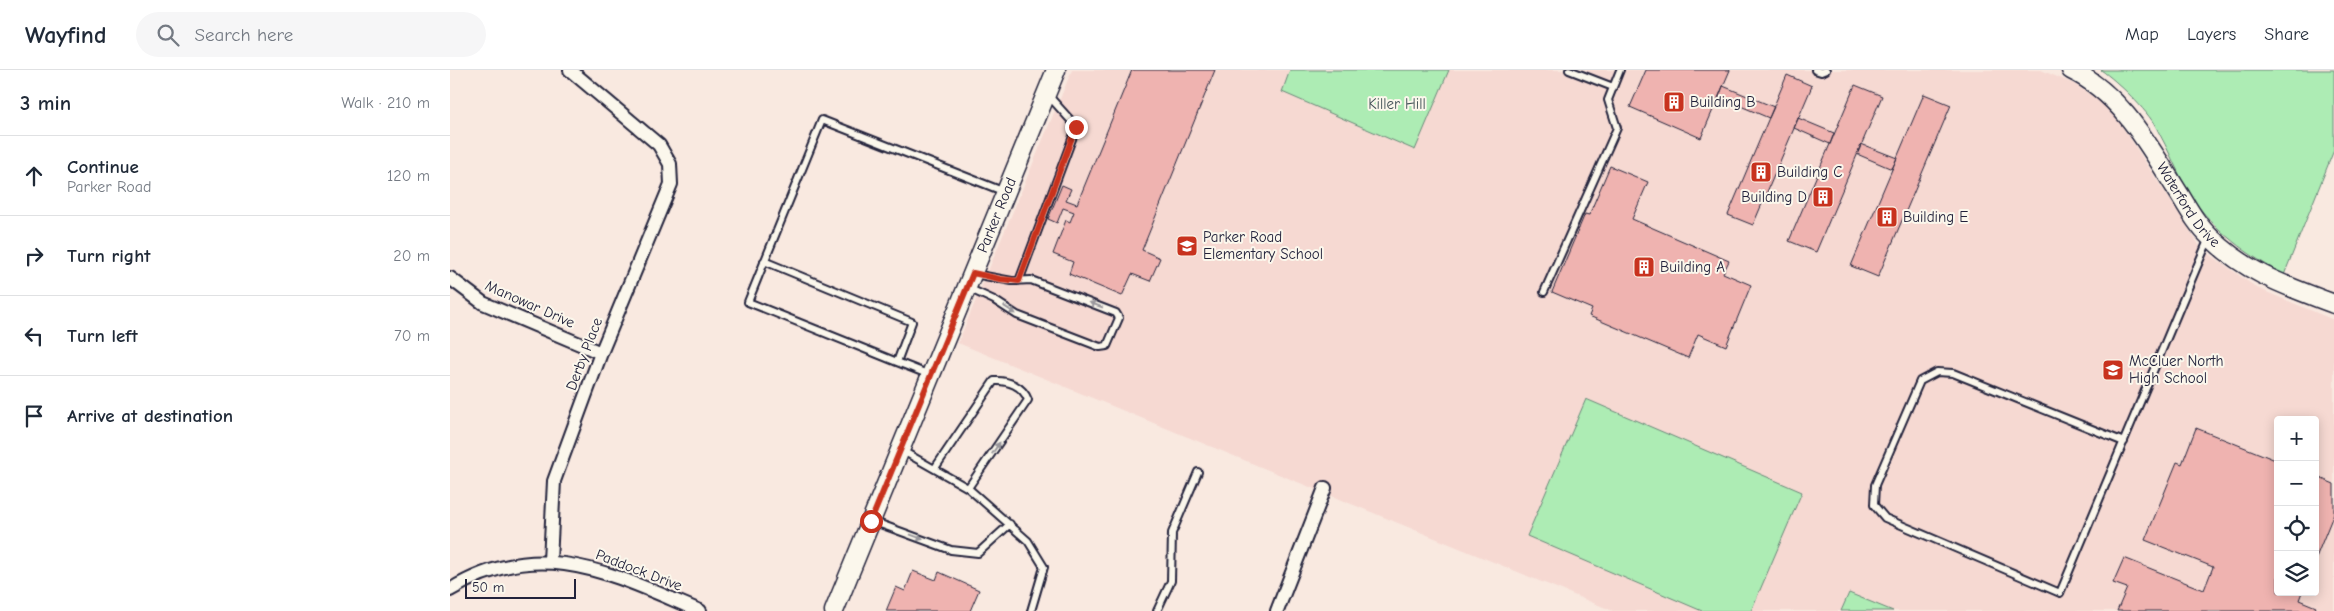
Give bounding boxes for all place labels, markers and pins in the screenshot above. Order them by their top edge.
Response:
building icon: Building B [1662,90,1686,114]
place label: Building B [1690,93,1756,111]
building icon: Building C [1749,160,1773,184]
place label: Building C [1777,163,1842,181]
building icon: Building D [1811,185,1835,209]
place label: Building D [1741,188,1807,206]
building icon: Building E [1875,205,1899,229]
place label: Building E [1903,208,1968,226]
place label: Parker Road Elementary School [1203,228,1323,263]
school or university icon: Parker Road Elementary School [1175,234,1199,258]
building icon: Building A [1632,255,1656,279]
place label: Building A [1660,258,1725,276]
place label: McCluer North High School [2129,352,2224,387]
school or university icon: McCluer North High School [2101,358,2125,382]

